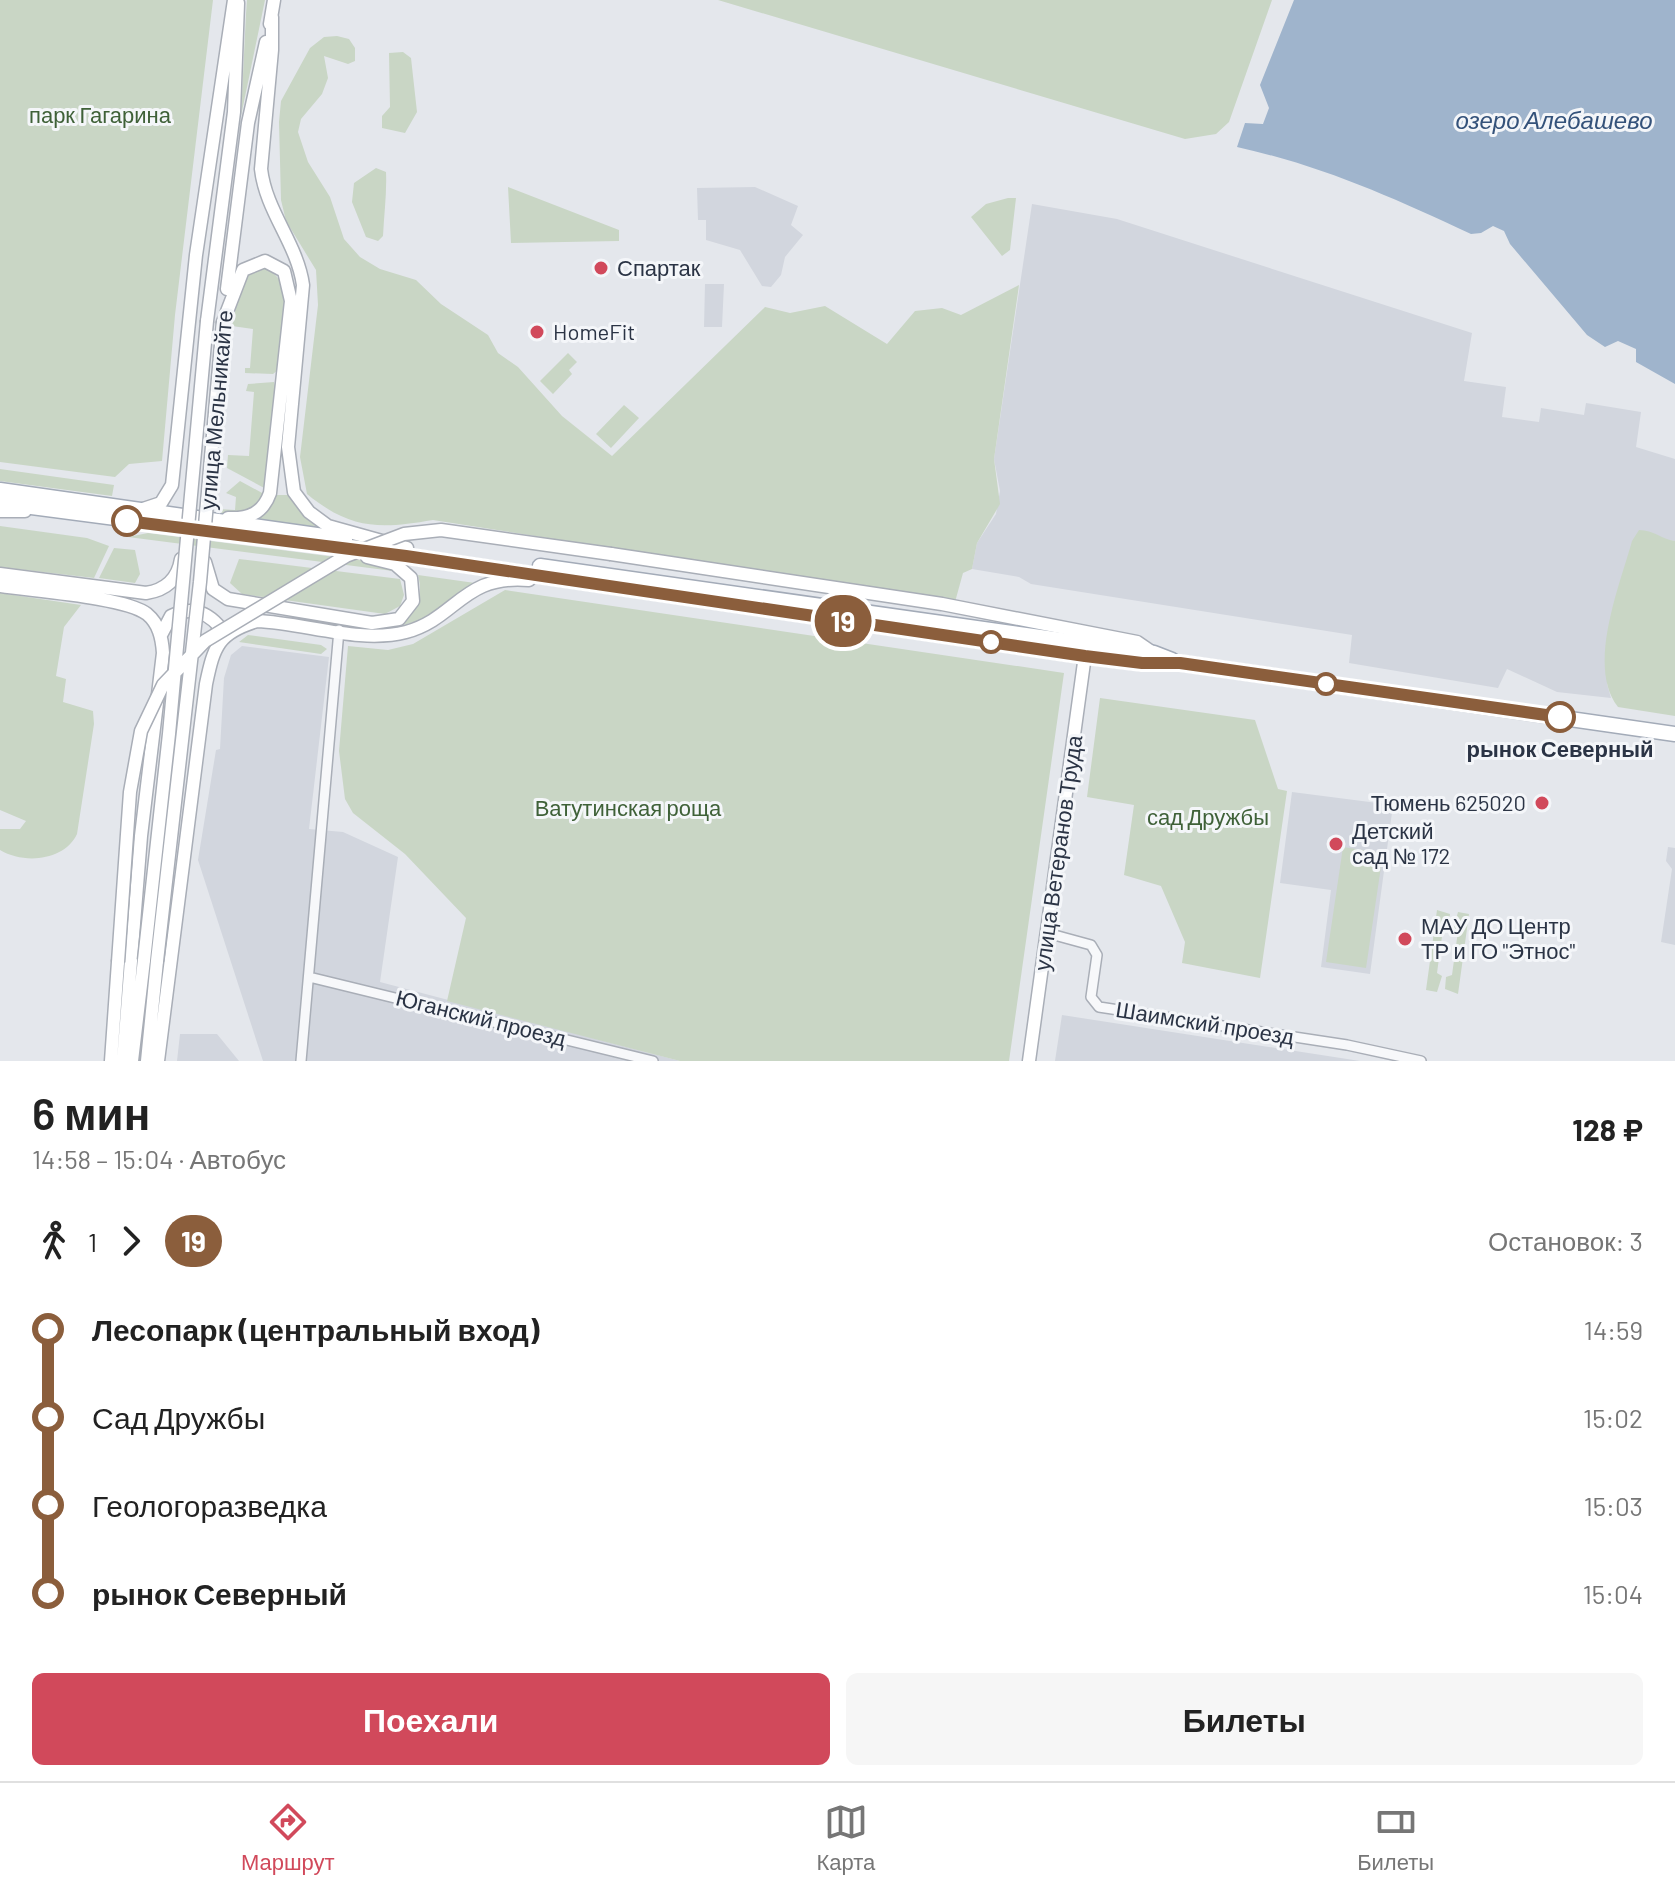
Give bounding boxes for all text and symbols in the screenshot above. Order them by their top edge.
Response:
park label: парк Гагарина [29,101,172,128]
water label: озеро Алебашево [1455,105,1653,134]
place label: Спартак [617,254,701,281]
marker: Спартак [592,259,610,277]
street label: улица Мельникайте [193,309,238,511]
place label: HomeFit [553,318,635,344]
marker: HomeFit [528,323,546,341]
unlabelled marker [112,506,142,536]
line badge: 19 [807,595,879,647]
text: 19 [831,604,855,638]
unlabelled marker [980,631,1002,653]
unlabelled marker [1315,673,1337,695]
marker: рынок Северный [1545,702,1575,732]
street label: улица Ветеранов Труда [1028,733,1088,972]
place label: рынок Северный [1467,735,1654,762]
place label: Тюмень 625020 [1371,789,1526,815]
park label: Ватутинская роща [535,794,722,821]
marker: Тюмень 625020 [1533,794,1551,812]
park label: сад Дружбы [1147,803,1269,830]
place label: Детский сад № 172 [1352,817,1450,869]
marker: Детский сад № 172 [1327,835,1345,853]
place label: МАУ ДО Центр ТР и ГО "Этнос" [1421,912,1575,963]
marker: МАУ ДО Центр ТР и ГО "Этнос" [1396,930,1414,948]
street label: Юганский проезд [393,983,569,1052]
street label: Шаимский проезд [1114,995,1296,1050]
text: 6 мин [32,1086,150,1139]
text: 128 ₽ [1572,1111,1643,1147]
text: 14:58 – 15:04 · Автобус [32,1143,286,1174]
icon: walk [32,1219,76,1263]
icon: forward [109,1219,153,1263]
text: 19 [181,1224,206,1258]
text: Остановок: 3 [1488,1225,1643,1256]
text: 1 [88,1226,97,1257]
text: Лесопарк (центральный вход) [92,1311,539,1347]
text: 14:59 [1584,1314,1643,1345]
text: Сад Дружбы [92,1399,265,1435]
text: 15:02 [1583,1402,1643,1433]
text: Геологоразведка [92,1487,327,1523]
text: 15:03 [1584,1490,1643,1521]
text: рынок Северный [92,1575,347,1611]
text: 15:04 [1583,1578,1643,1609]
button: Поехали [32,1673,830,1765]
button: Билеты [846,1673,1643,1765]
tab: Маршрут [241,1800,335,1876]
tab: Карта [816,1800,875,1876]
tab: Билеты [1357,1800,1434,1876]

